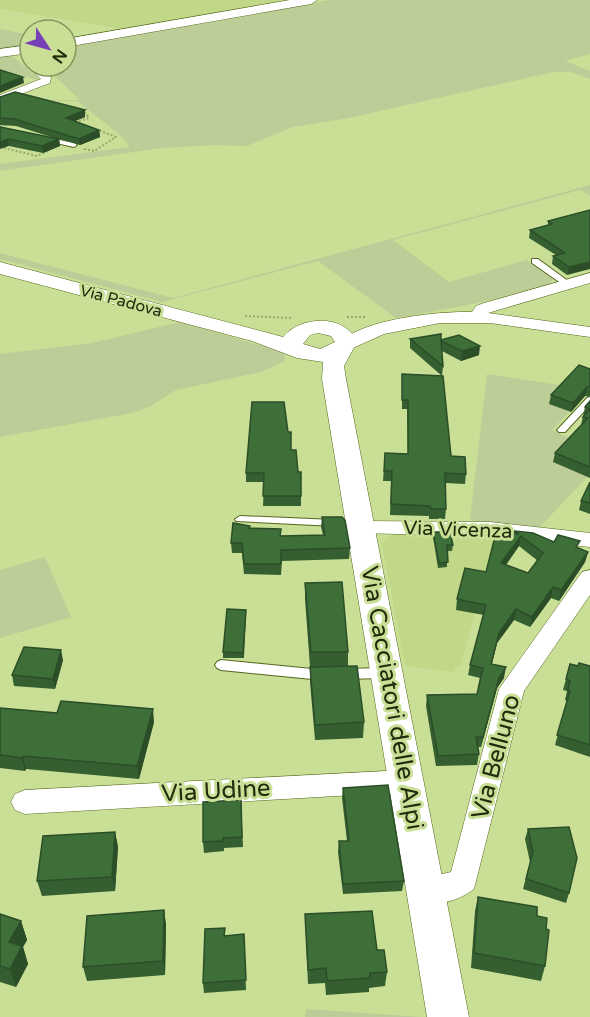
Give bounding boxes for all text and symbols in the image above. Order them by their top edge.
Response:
north arrow [18,18,78,78]
text: N [47,45,71,67]
street label: Via Padova [78,280,164,322]
street label: Via Vicenza [403,516,513,544]
street label: Via Cacciatori delle Alpi [355,564,429,832]
street label: Via Belluno [465,691,527,823]
street label: Via Udine [161,774,271,808]

